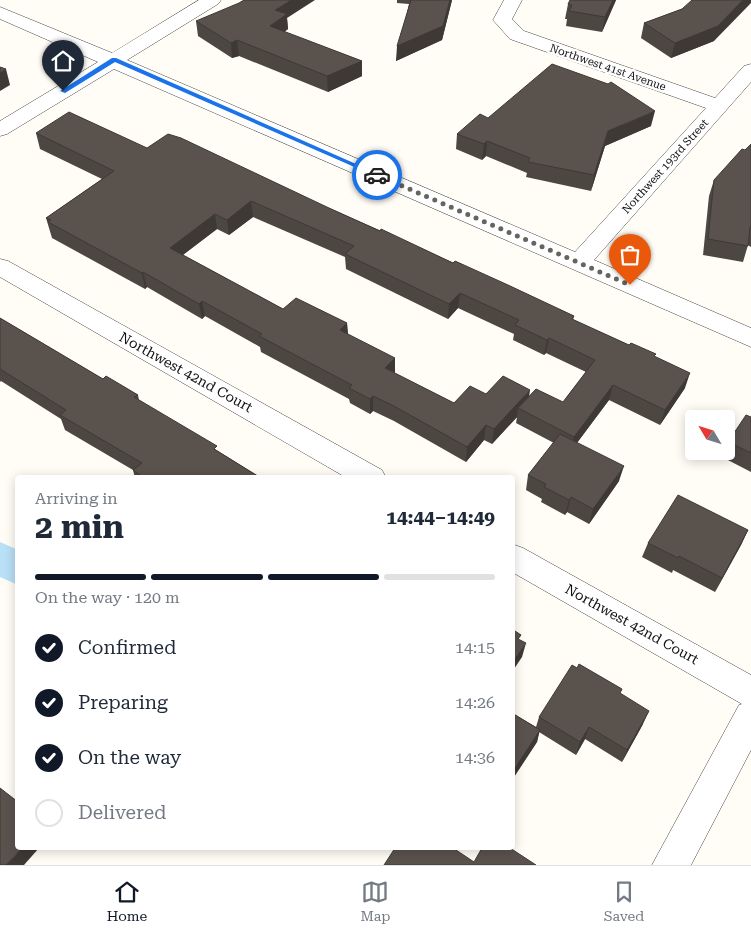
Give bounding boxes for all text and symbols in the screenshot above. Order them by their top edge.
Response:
pin [42,40,84,91]
street label: Northwest 41st Avenue [548,41,668,93]
icon: home [49,47,77,75]
street label: Northwest 193rd Street [620,116,711,216]
courier [352,150,402,200]
icon: car [363,161,391,189]
pin [609,234,651,285]
icon: bag [616,241,644,269]
street label: Northwest 42nd Court [117,329,255,415]
north arrow [685,410,735,460]
map controls [685,410,735,460]
text: Arriving in [35,489,118,508]
text: 14:44–14:49 [386,506,495,529]
text: 2 min [35,508,124,546]
street label: Northwest 42nd Court [563,581,701,667]
text: On the way · 120 m [35,588,180,607]
icon: check [35,634,63,662]
text: Confirmed [78,636,176,659]
text: 14:15 [455,638,495,657]
icon: check [35,689,63,717]
text: Preparing [78,691,168,714]
text: 14:26 [455,693,495,712]
icon: check [35,744,63,772]
text: On the way [78,746,181,769]
text: 14:36 [455,748,495,767]
text: Delivered [78,801,166,824]
tab: Home [107,878,147,924]
tab: Map [361,878,390,924]
tab: Saved [604,878,644,924]

